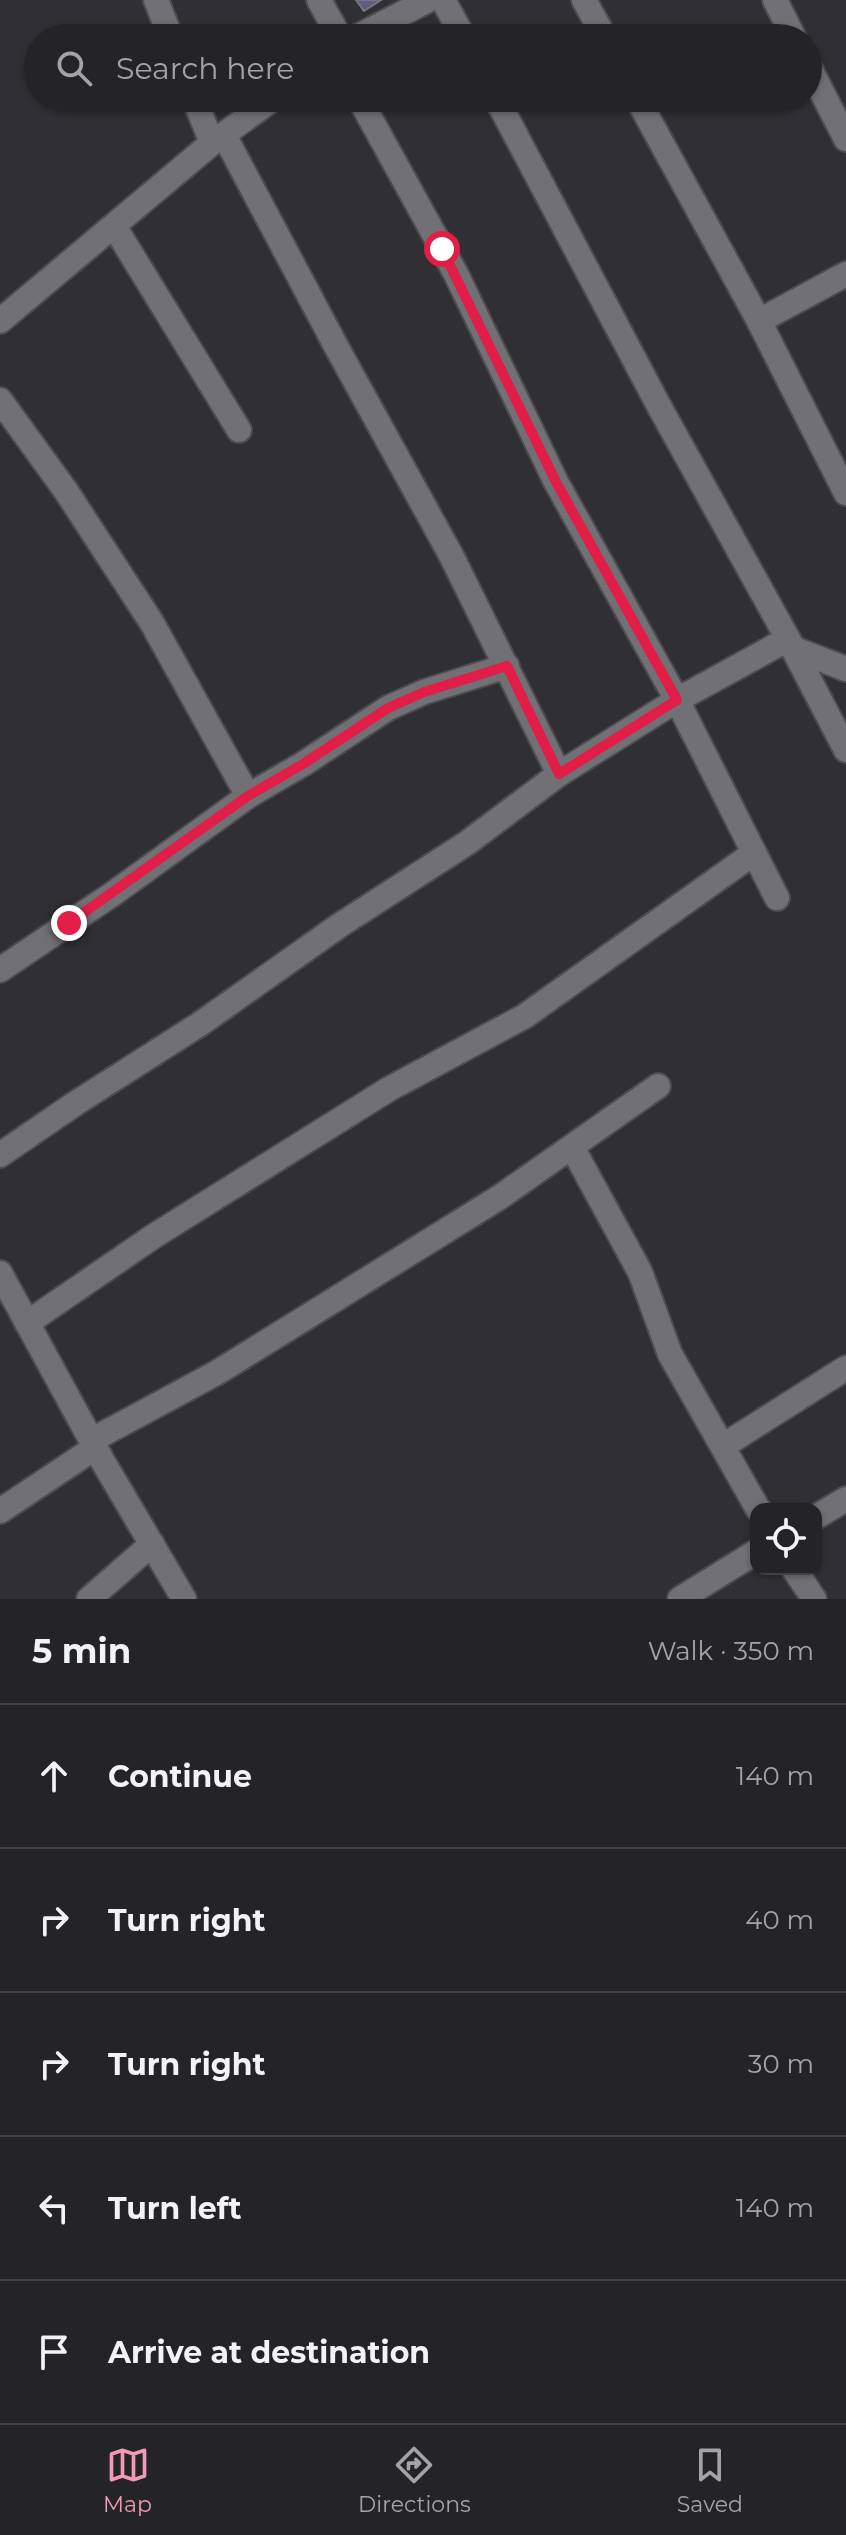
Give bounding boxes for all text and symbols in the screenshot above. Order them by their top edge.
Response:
search box [24,24,822,112]
icon: search [52,46,96,90]
text: Search here [116,50,294,87]
route start [424,231,460,267]
route end [51,905,87,941]
map controls [750,1503,822,1575]
button: locate [750,1503,822,1575]
text: 5 min [32,1630,131,1672]
text: Walk · 350 m [648,1635,814,1667]
icon: ahead [32,1754,76,1798]
text: Continue [108,1758,252,1795]
text: 140 m [736,1760,814,1792]
icon: right [32,1898,76,1942]
text: Turn right [108,1902,265,1939]
text: 40 m [745,1904,814,1936]
icon: right [32,2042,76,2086]
text: Turn right [108,2046,265,2083]
text: 30 m [748,2048,814,2080]
icon: left [32,2186,76,2230]
text: Turn left [108,2190,241,2227]
text: 140 m [736,2192,814,2224]
icon: arrive [32,2330,76,2374]
text: Arrive at destination [108,2334,430,2371]
tab: Map [103,2443,152,2518]
tab: Directions [358,2443,471,2518]
tab: Saved [677,2443,743,2518]

